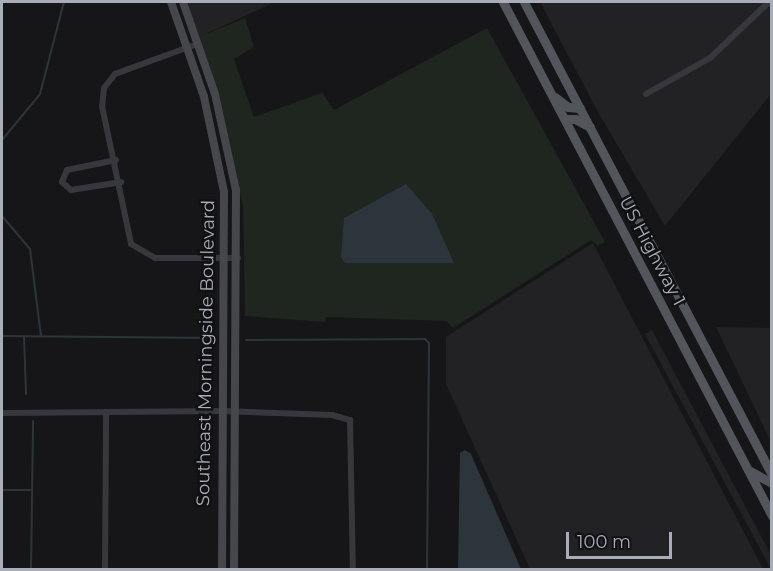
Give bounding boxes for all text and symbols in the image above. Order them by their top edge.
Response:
street label: US Highway 1 [614,193,690,309]
street label: Southeast Morningside Boulevard [193,200,219,506]
scale bar [569,520,676,558]
text: 100 m [577,531,631,553]

